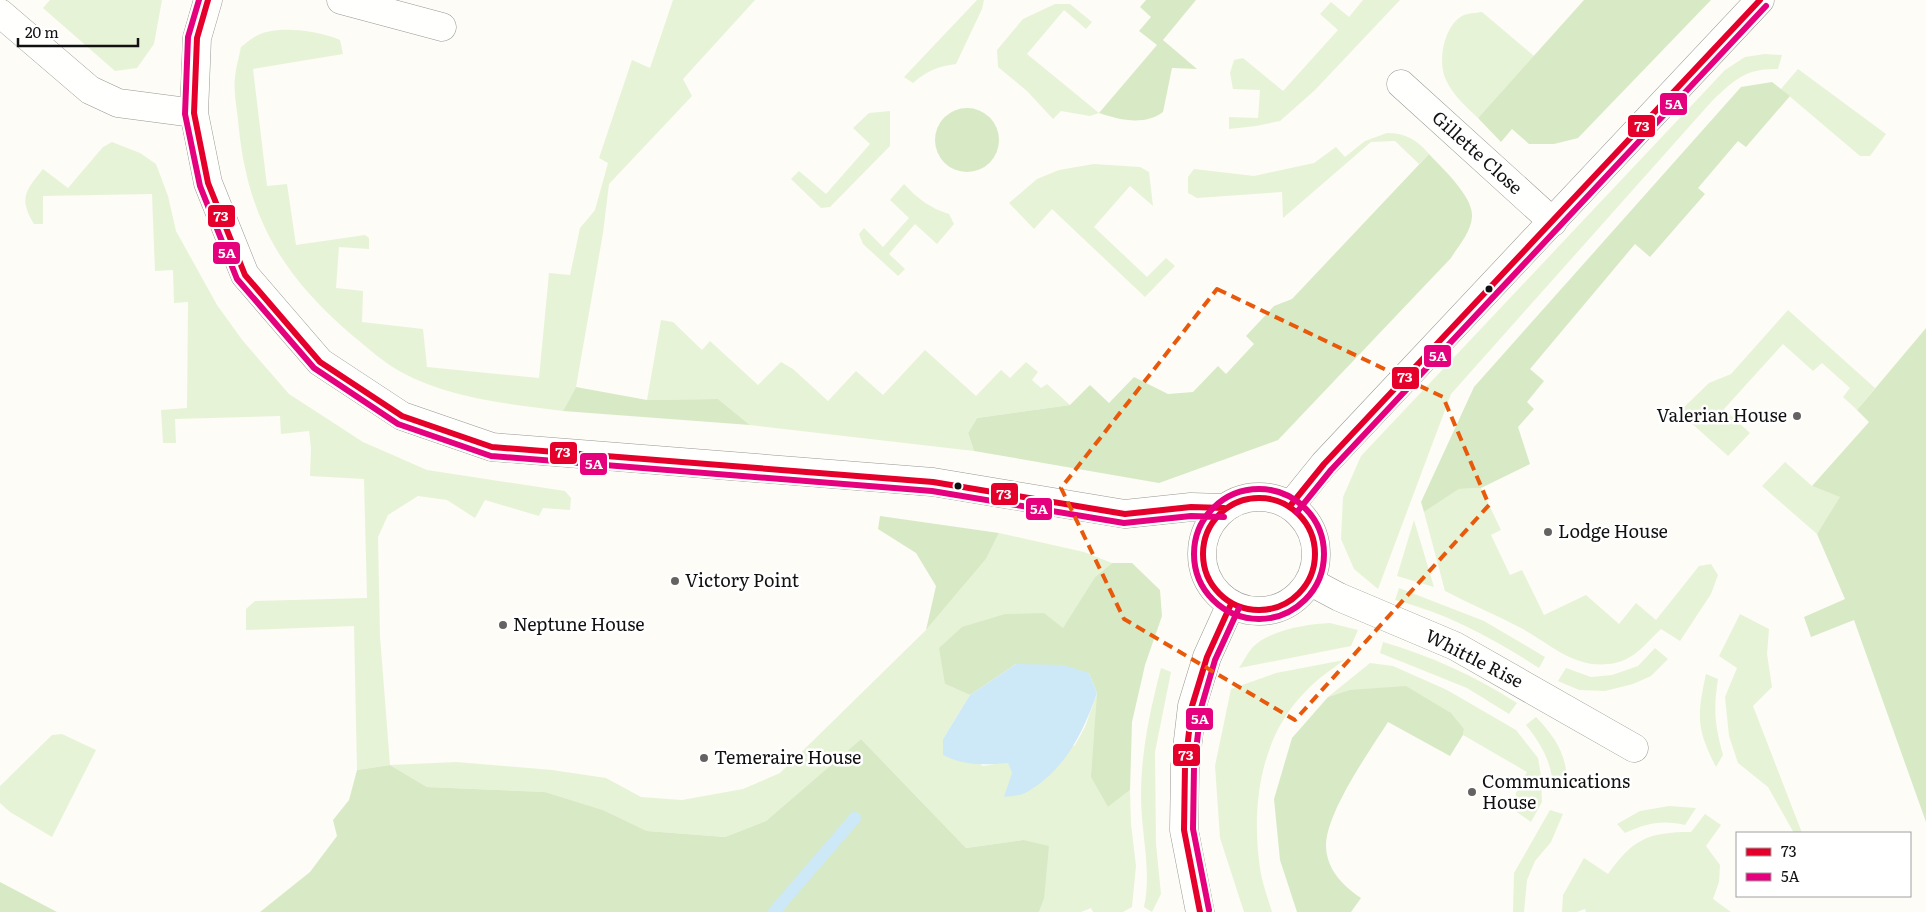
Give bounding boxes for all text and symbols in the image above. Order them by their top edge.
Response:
scale bar [18,15,138,47]
text: 20 m [25,20,59,43]
line badge: 5A [1659,92,1688,116]
text: 5A [1665,93,1684,113]
street label: Gillette Close [1427,104,1529,200]
line badge: 73 [1627,114,1656,138]
text: 73 [1634,115,1650,135]
line badge: 73 [207,204,236,228]
text: 73 [213,205,229,225]
line badge: 5A [212,241,241,265]
text: 5A [218,242,237,262]
unlabelled marker [1484,284,1494,294]
line badge: 5A [1423,344,1452,368]
text: 5A [1429,345,1448,365]
line badge: 73 [1391,366,1420,390]
text: 73 [1397,366,1413,386]
place label: Valerian House [1656,401,1787,428]
marker: Valerian House [1791,410,1803,422]
line badge: 73 [549,441,578,465]
text: 73 [555,441,571,461]
line badge: 5A [579,452,608,476]
text: 5A [585,453,604,473]
unlabelled marker [953,481,963,491]
line badge: 73 [990,482,1019,506]
text: 73 [996,483,1012,503]
line badge: 5A [1025,497,1053,521]
text: 5A [1030,498,1049,518]
place label: Lodge House [1558,517,1668,544]
marker: Lodge House [1542,526,1554,538]
place label: Victory Point [685,566,800,593]
marker: Victory Point [669,575,681,587]
place label: Neptune House [513,610,645,637]
marker: Neptune House [497,619,509,631]
street label: Whittle Rise [1421,621,1528,694]
line badge: 5A [1185,707,1214,731]
text: 5A [1191,708,1210,728]
place label: Temeraire House [714,743,861,770]
line badge: 73 [1172,743,1201,767]
text: 73 [1178,744,1194,764]
marker: Temeraire House [698,752,710,764]
place label: Communications House [1482,767,1630,815]
marker: Communications House [1466,786,1478,798]
legend [1736,832,1911,897]
text: 73 [1781,839,1797,862]
text: 5A [1781,864,1800,887]

